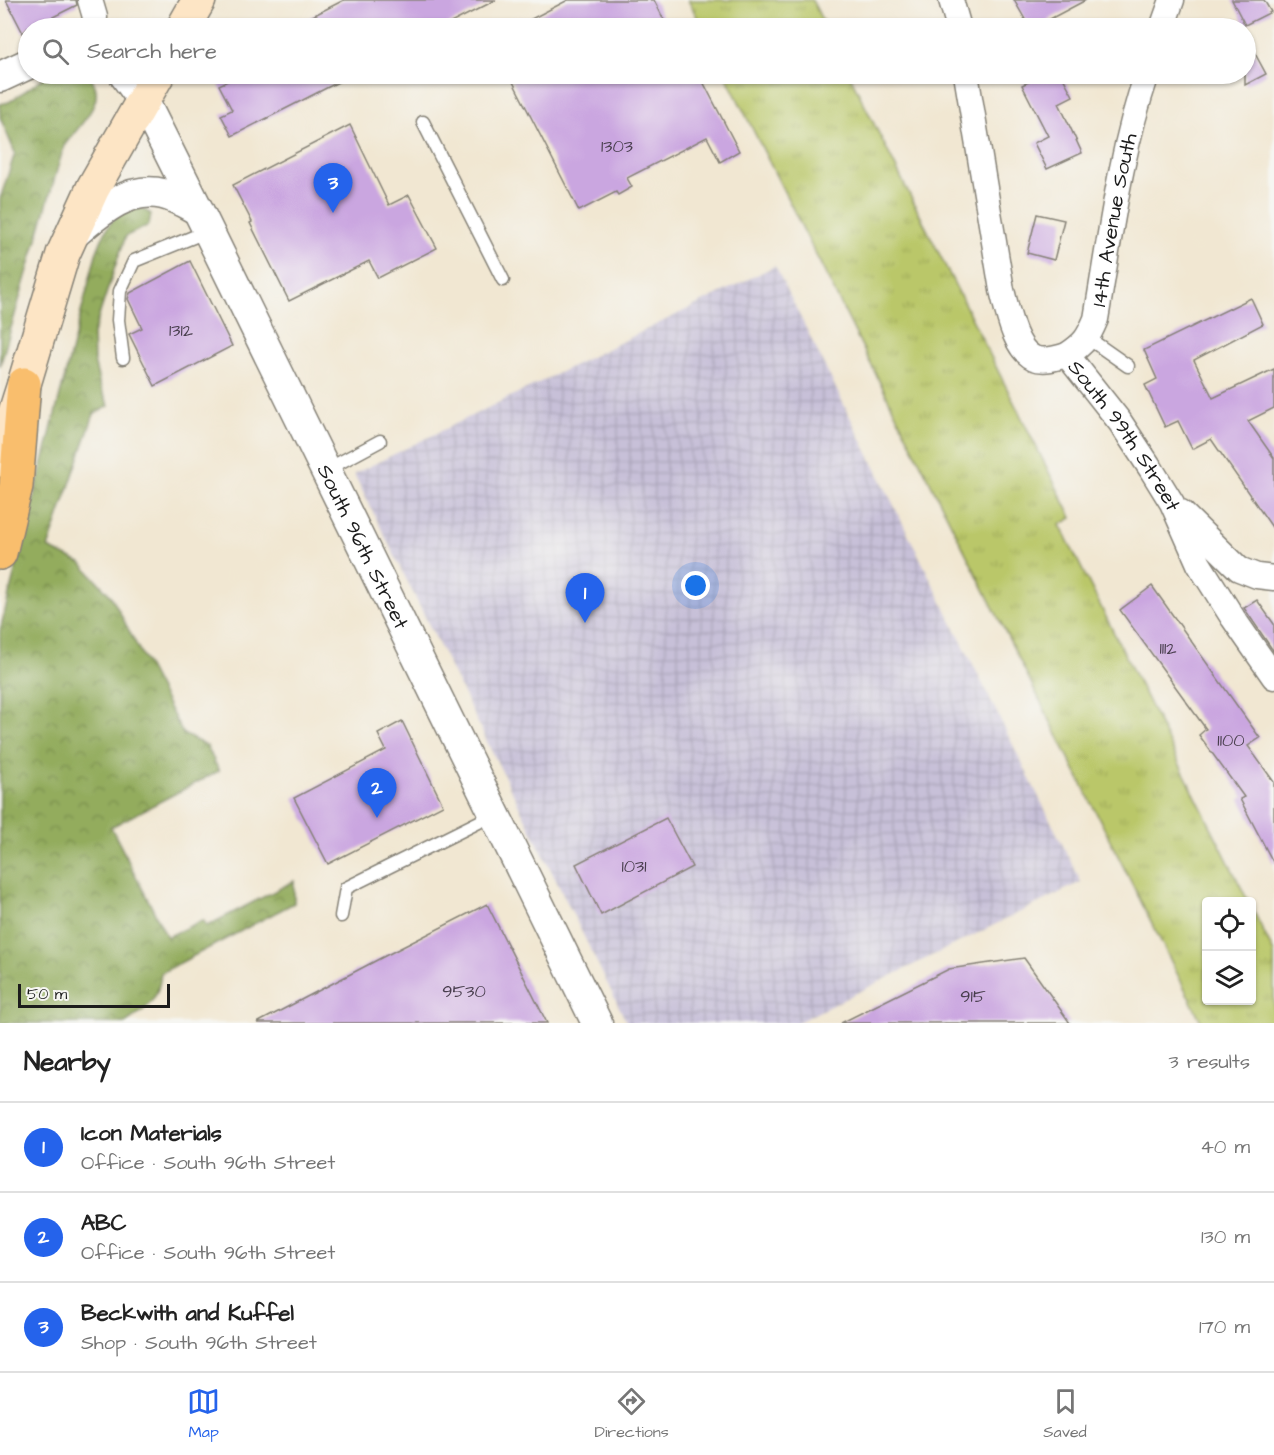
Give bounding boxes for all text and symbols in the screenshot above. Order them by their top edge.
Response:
search box [18,18,1256,84]
icon: search [39,35,72,68]
text: Search here [87,36,217,67]
street label: 14th Avenue South [1084,130,1144,309]
house number: 1303 [601,134,633,159]
pin: 3 [314,164,352,213]
house number: 1312 [169,318,194,343]
street label: South 99th Street [1061,354,1188,516]
street label: South 96th Street [310,459,416,635]
your location [681,571,710,600]
pin: 1 [566,574,604,623]
house number: 1112 [1159,636,1177,661]
house number: 1100 [1217,728,1245,753]
pin: 2 [358,768,397,818]
house number: 1031 [621,854,647,879]
map controls [1202,897,1256,1005]
button: locate [1202,897,1256,951]
button: layers [1202,951,1256,1005]
house number: 9530 [442,979,486,1004]
scale bar [18,981,170,1008]
text: 50 m [27,983,67,1005]
house number: 915 [960,984,986,1009]
text: Nearby [24,1044,111,1080]
text: 3 results [1168,1048,1250,1076]
text: Icon Materials [81,1118,222,1149]
text: 1 [42,1133,45,1161]
text: 40 m [1200,1133,1250,1161]
text: Office · South 96th Street [81,1149,335,1177]
text: ABC [81,1208,126,1239]
text: 2 [38,1223,49,1251]
text: 130 m [1201,1223,1250,1251]
text: Office · South 96th Street [81,1239,335,1267]
text: Beckwith and Kuffel [81,1298,294,1329]
text: 3 [38,1313,49,1341]
text: 170 m [1199,1313,1250,1341]
text: Shop · South 96th Street [81,1329,317,1357]
tab: Map [187,1385,220,1443]
tab: Directions [595,1385,669,1443]
tab: Saved [1043,1385,1087,1443]

